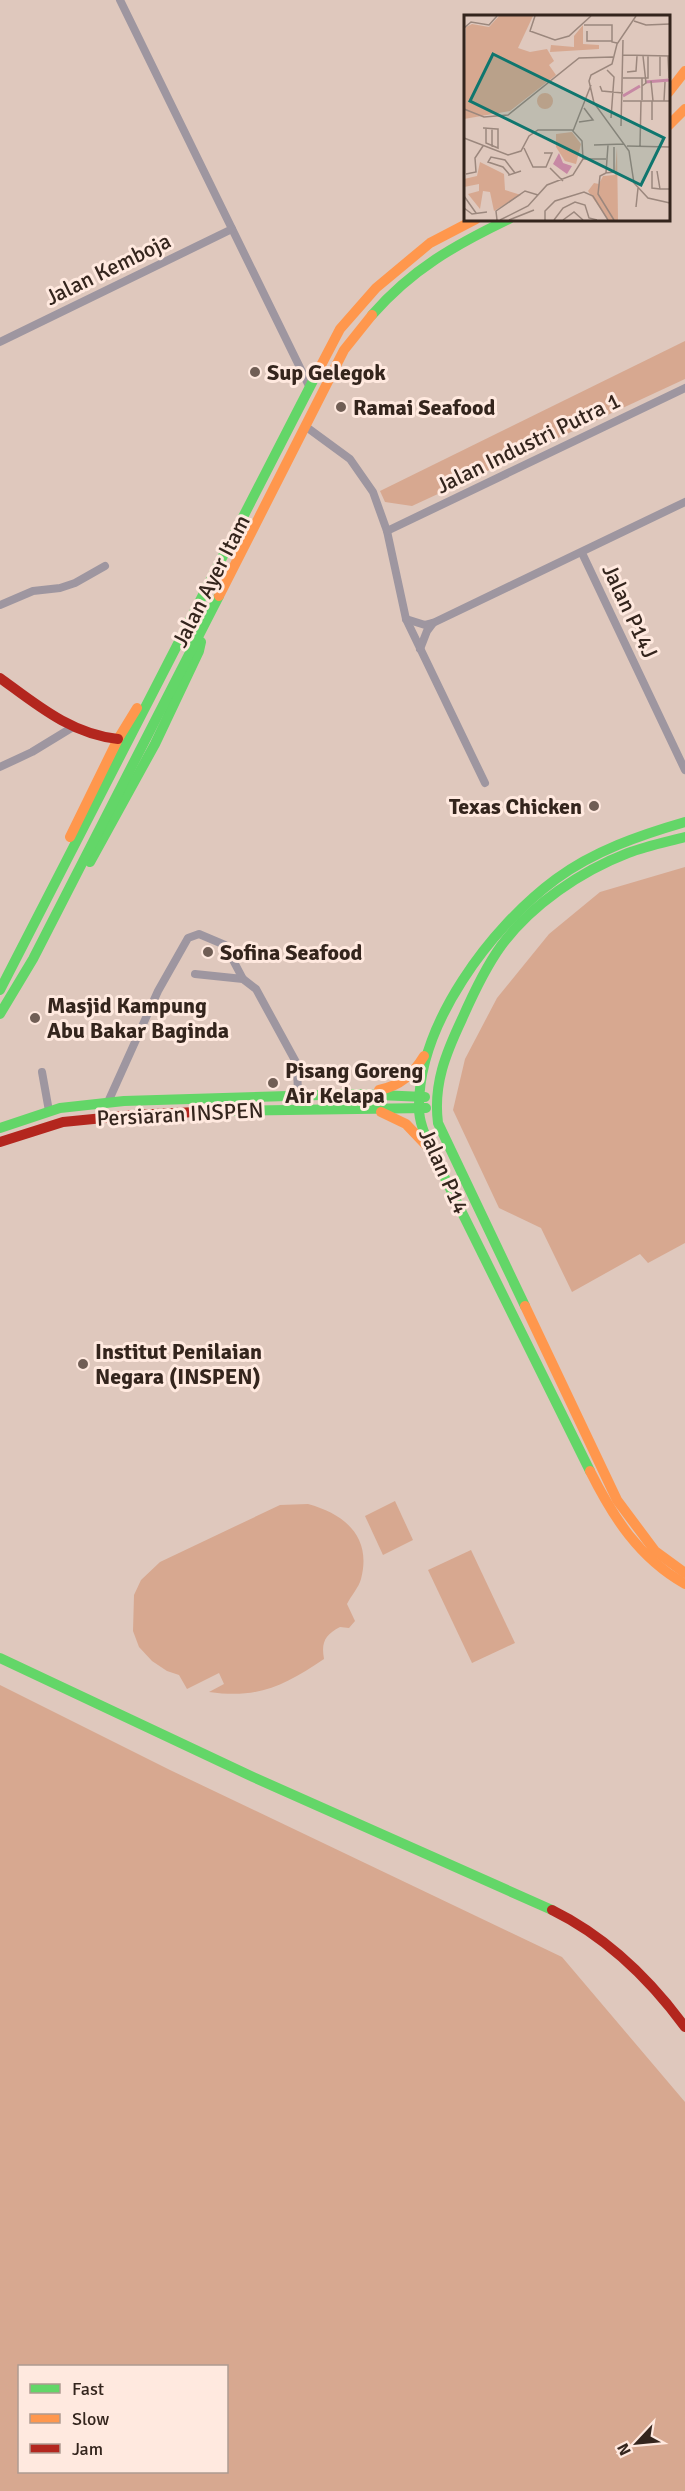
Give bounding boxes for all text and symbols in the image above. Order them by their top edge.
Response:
inset map [464,15,670,220]
street label: Jalan Kemboja [41,227,175,311]
place label: Sup Gelegok [267,359,386,386]
marker: Sup Gelegok [248,365,262,379]
street label: Jalan Industri Putra 1 [432,387,624,499]
place label: Ramai Seafood [353,394,496,421]
marker: Ramai Seafood [334,400,348,414]
street label: Jalan Ayer Itam [166,510,256,652]
street label: Jalan P14J [596,560,664,662]
place label: Texas Chicken [449,793,582,820]
marker: Texas Chicken [587,799,601,813]
place label: Sofina Seafood [220,939,362,966]
marker: Sofina Seafood [201,945,215,959]
place label: Masjid Kampung Abu Bakar Baginda [47,992,229,1044]
marker: Masjid Kampung Abu Bakar Baginda [28,1011,42,1025]
place label: Pisang Goreng Air Kelapa [285,1057,423,1109]
marker: Pisang Goreng Air Kelapa [266,1076,280,1090]
street label: Persiaran INSPEN [96,1096,264,1132]
street label: Jalan P14 [413,1124,475,1218]
place label: Institut Penilaian Negara (INSPEN) [95,1338,262,1390]
marker: Institut Penilaian Negara (INSPEN) [76,1357,90,1371]
legend [18,2365,228,2473]
text: Fast [72,2378,104,2400]
text: Slow [72,2408,109,2430]
north arrow [607,2413,667,2473]
text: Jam [72,2438,103,2460]
text: N [613,2440,636,2459]

